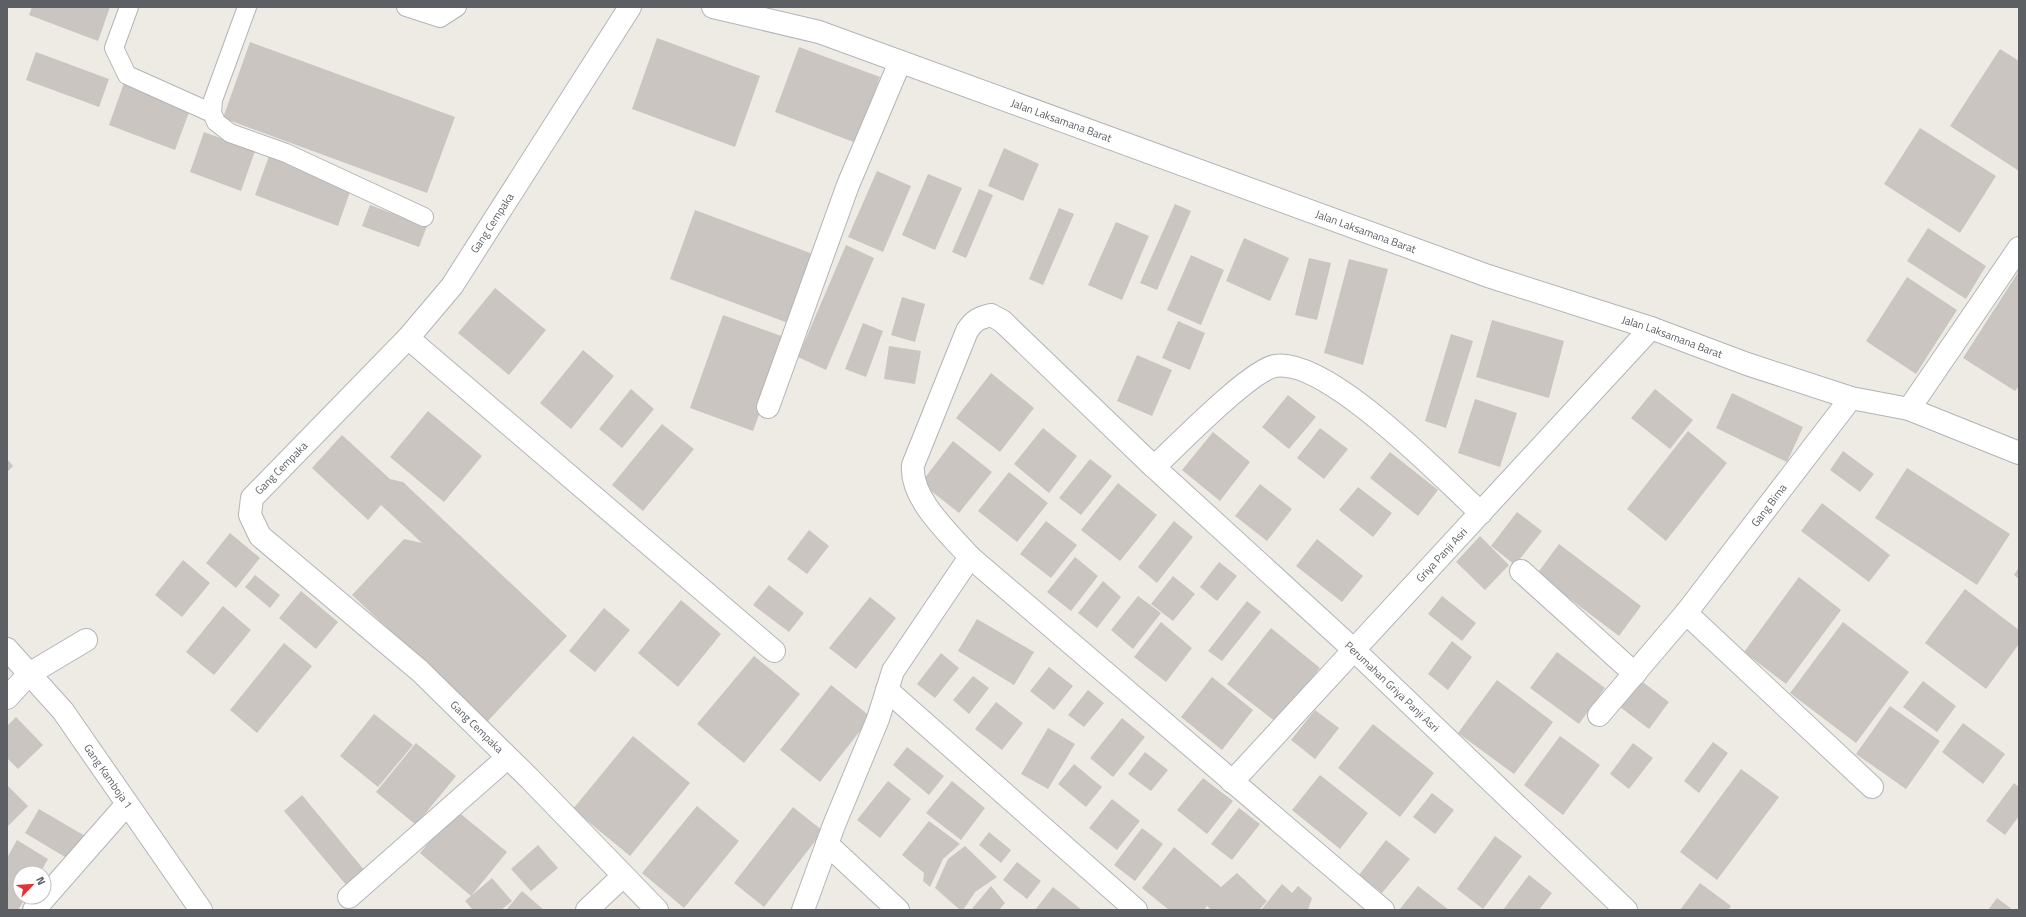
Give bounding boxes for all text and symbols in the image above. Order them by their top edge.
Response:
street label: Jalan Laksamana Barat [1009,95,1114,146]
street label: Gang Cempaka [467,189,518,256]
street label: Jalan Laksamana Barat [1313,206,1418,257]
street label: Jalan Laksamana Barat [1620,311,1725,362]
street label: Gang Cempaka [251,438,311,498]
street label: Gang Bima [1747,480,1791,530]
street label: Griya Panji Asri [1412,524,1471,586]
street label: Perumahan Griya Panji Asri [1341,637,1443,736]
street label: Gang Cempaka [447,697,507,757]
street label: Gang Kamboja 1 [80,741,136,812]
north arrow [12,865,52,905]
text: N [32,874,50,888]

